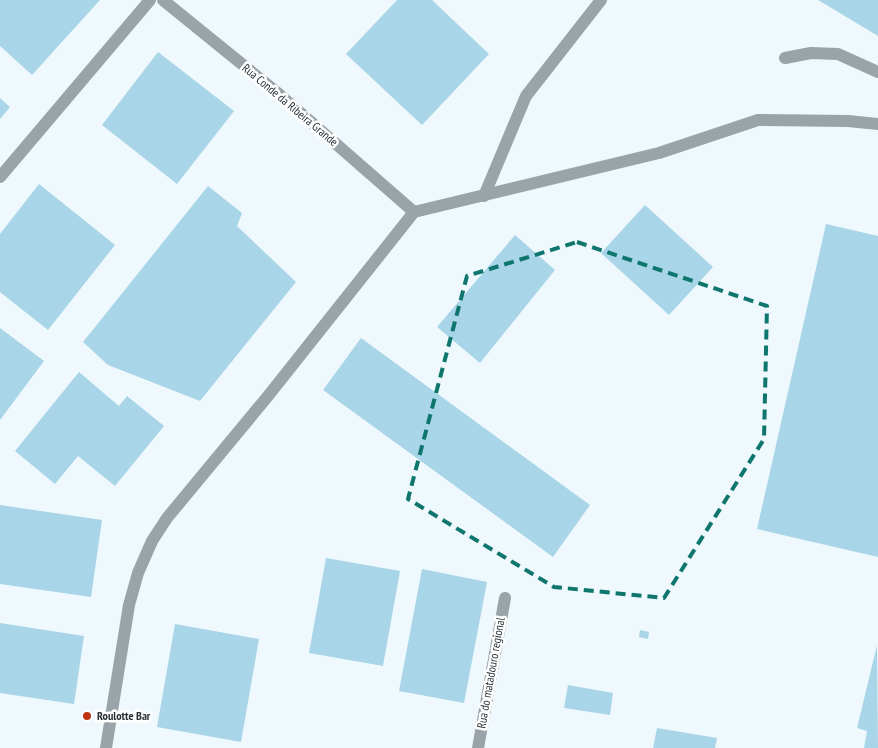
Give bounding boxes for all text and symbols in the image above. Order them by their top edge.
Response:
street label: Rua Conde da Ribeira Grande [239,60,341,149]
street label: Rua do matadouro regional [473,616,508,730]
place label: Roulotte Bar [97,708,151,723]
marker: Roulotte Bar [81,710,93,722]

